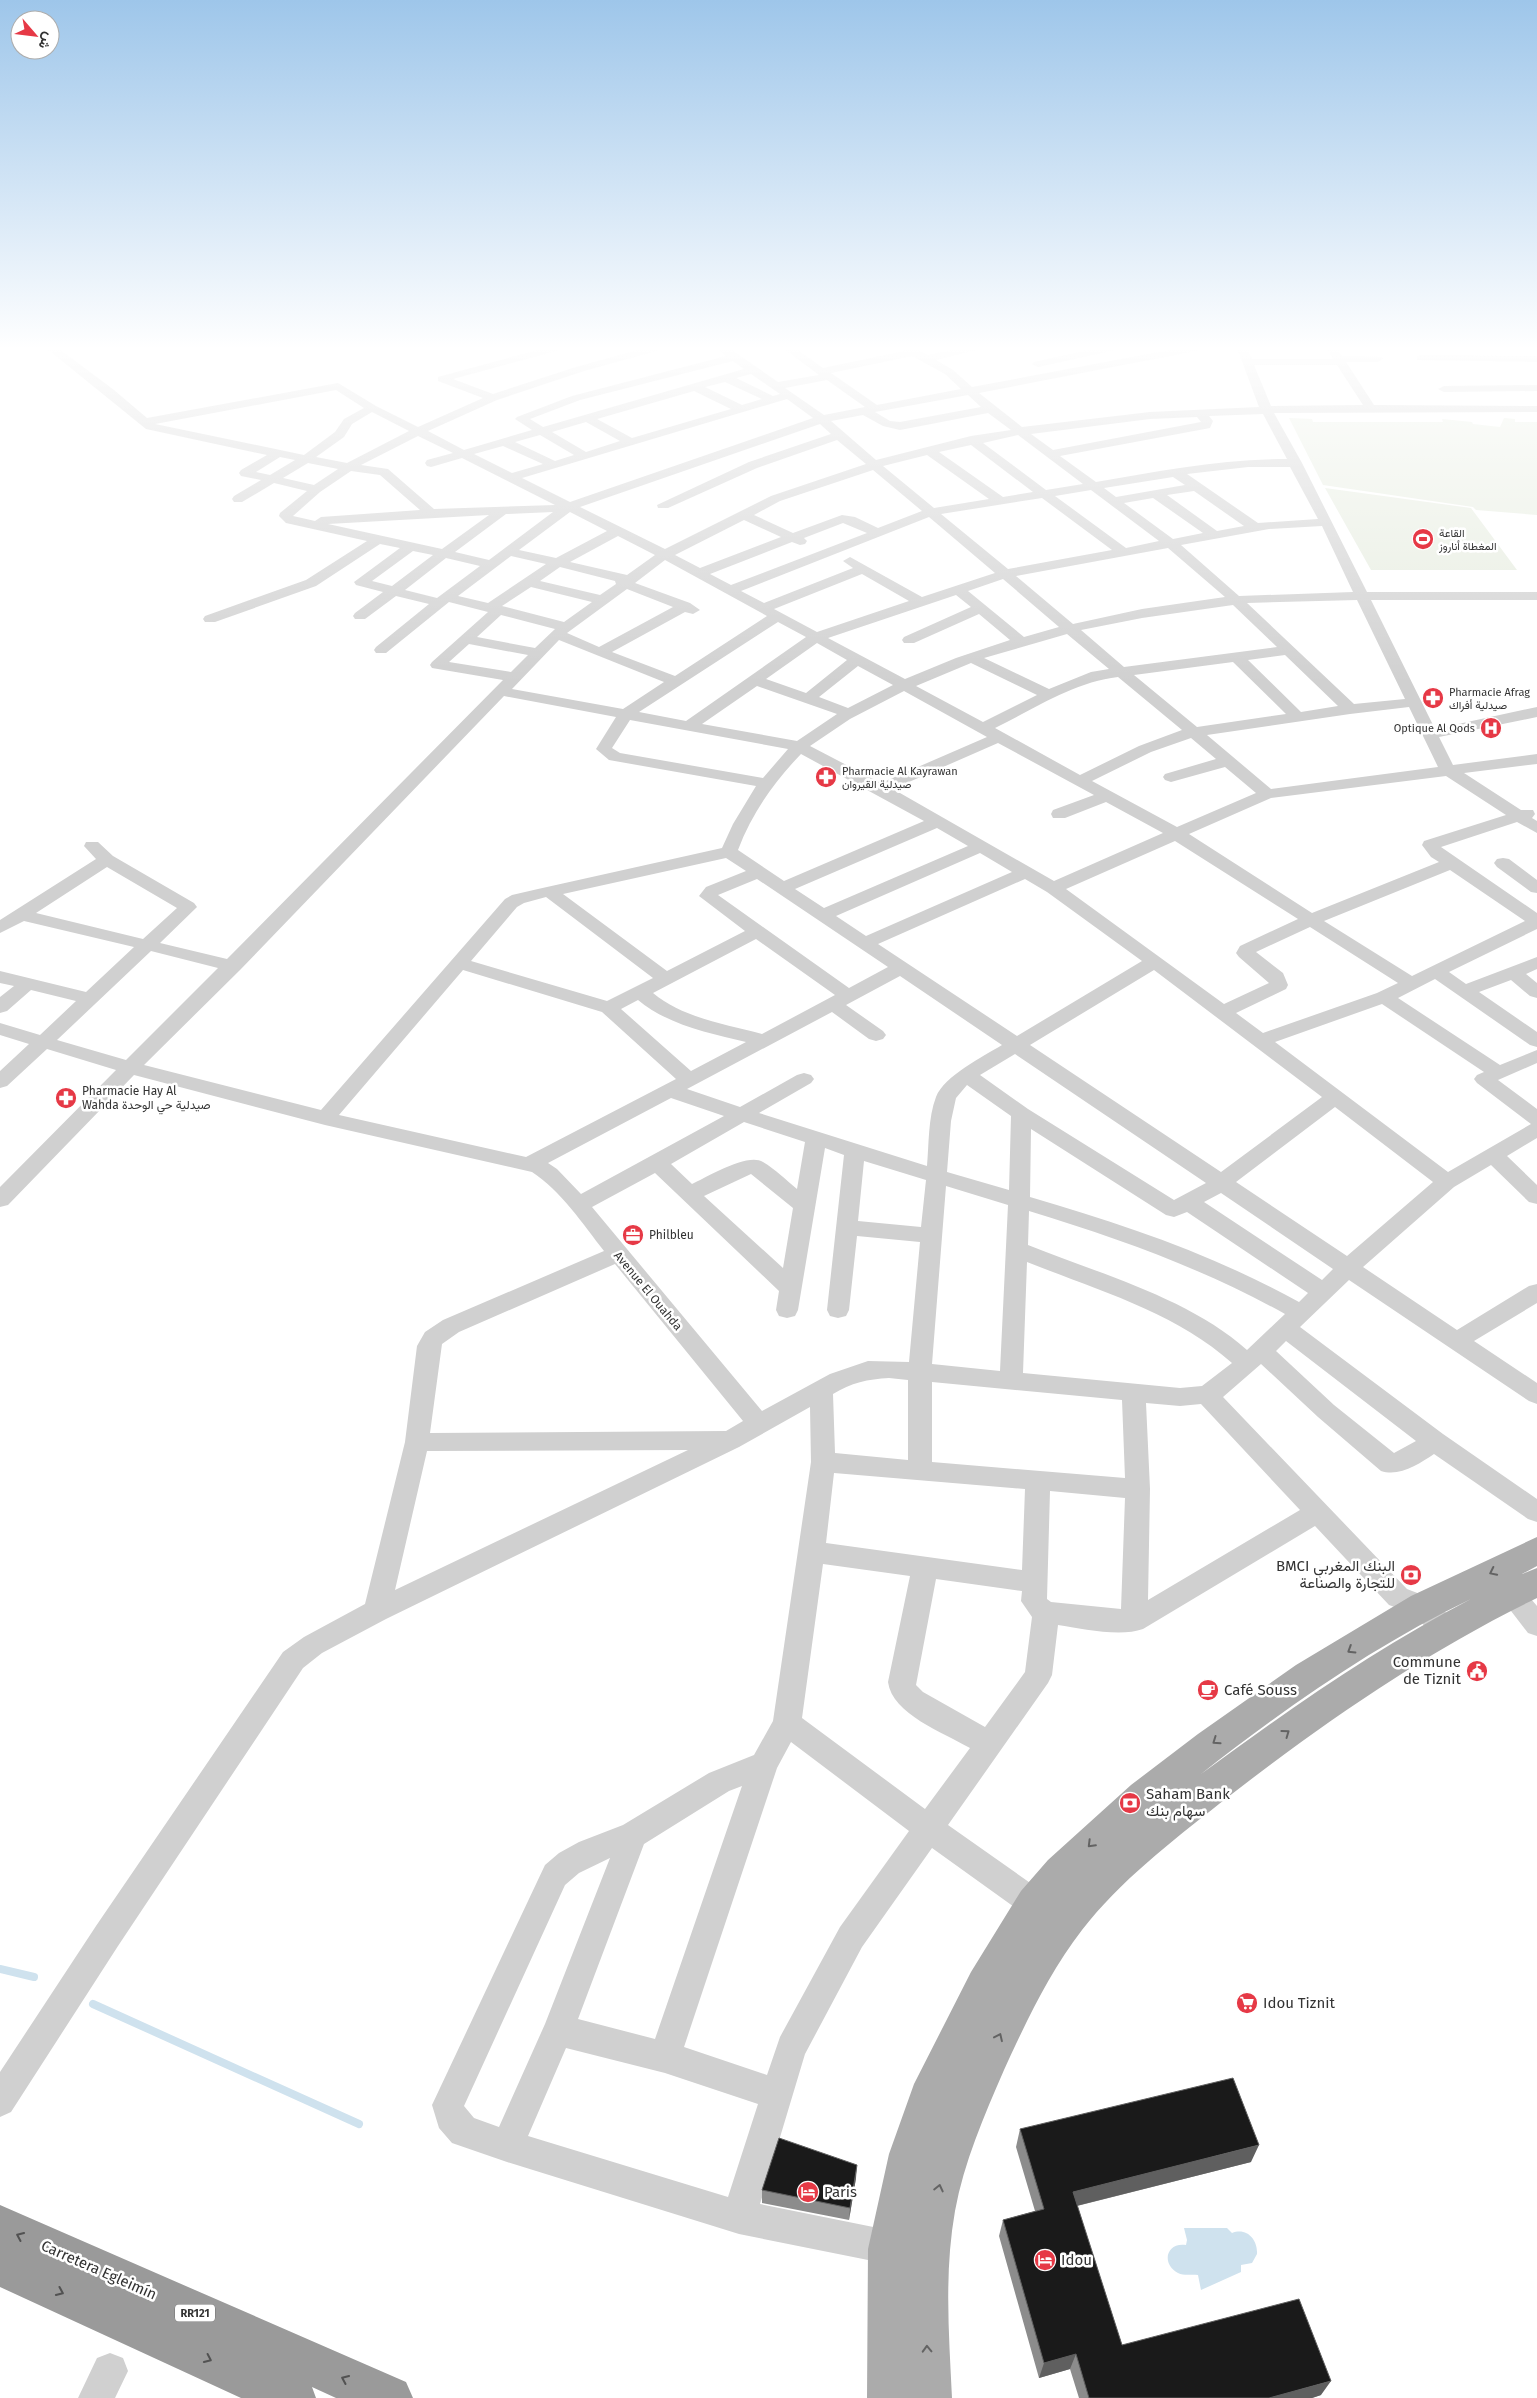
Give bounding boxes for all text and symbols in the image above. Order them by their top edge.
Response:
north arrow [10,10,60,60]
text: ش [35,29,57,52]
sports icon: القاعة المغطاة أناروز [1411,527,1435,551]
place label: القاعة المغطاة أناروز [1438,527,1497,553]
pharmacy icon: Pharmacie Afrag صيدلية أفراك [1421,686,1445,710]
place label: Pharmacie Afrag صيدلية أفراك [1449,686,1530,712]
hospital icon: Optique Al Qods [1479,716,1503,740]
place label: Optique Al Qods [1394,722,1475,735]
pharmacy icon: Pharmacie Al Kayrawan صيدلية القيروان [814,765,838,789]
place label: Pharmacie Al Kayrawan صيدلية القيروان [842,765,958,791]
place label: Pharmacie Hay Al Wahda صيدلية حي الوحدة [82,1084,211,1115]
pharmacy icon: Pharmacie Hay Al Wahda صيدلية حي الوحدة [54,1086,78,1110]
office icon: Philbleu [621,1223,645,1247]
place label: Philbleu [649,1228,694,1242]
street label: Avenue El Ouahda [611,1249,685,1333]
place label: BMCI البنك المغربي للتجارة والصناعة [1276,1557,1395,1592]
bank icon: BMCI البنك المغربي للتجارة والصناعة [1399,1563,1423,1587]
one-way arrow [1489,1566,1498,1576]
one-way arrow [1347,1643,1356,1653]
place label: Commune de Tiznit [1393,1653,1462,1688]
public building icon: Commune de Tiznit [1465,1659,1489,1683]
cafe icon: Café Souss [1196,1678,1220,1702]
place label: Café Souss [1224,1681,1297,1699]
one-way arrow [1280,1730,1290,1739]
one-way arrow [1212,1735,1222,1744]
place label: Saham Bank سهام بنك [1146,1785,1230,1821]
bank icon: Saham Bank سهام بنك [1118,1791,1142,1815]
one-way arrow [1088,1838,1097,1847]
supermarket icon: Idou Tiznit [1235,1991,1259,2015]
place label: Idou Tiznit [1263,1994,1335,2012]
one-way arrow [992,2033,1003,2042]
hotel icon: Paris [796,2180,820,2204]
place label: Paris [824,2183,857,2201]
one-way arrow [933,2183,944,2192]
one-way arrow [16,2231,25,2242]
street label: Carretera Egleimín [38,2236,160,2304]
hotel icon: Idou [1033,2248,1057,2272]
place label: Idou [1061,2251,1092,2269]
one-way arrow [55,2286,64,2296]
road number: RR121 [175,2304,215,2322]
one-way arrow [922,2345,933,2353]
one-way arrow [203,2352,212,2363]
one-way arrow [341,2374,350,2385]

